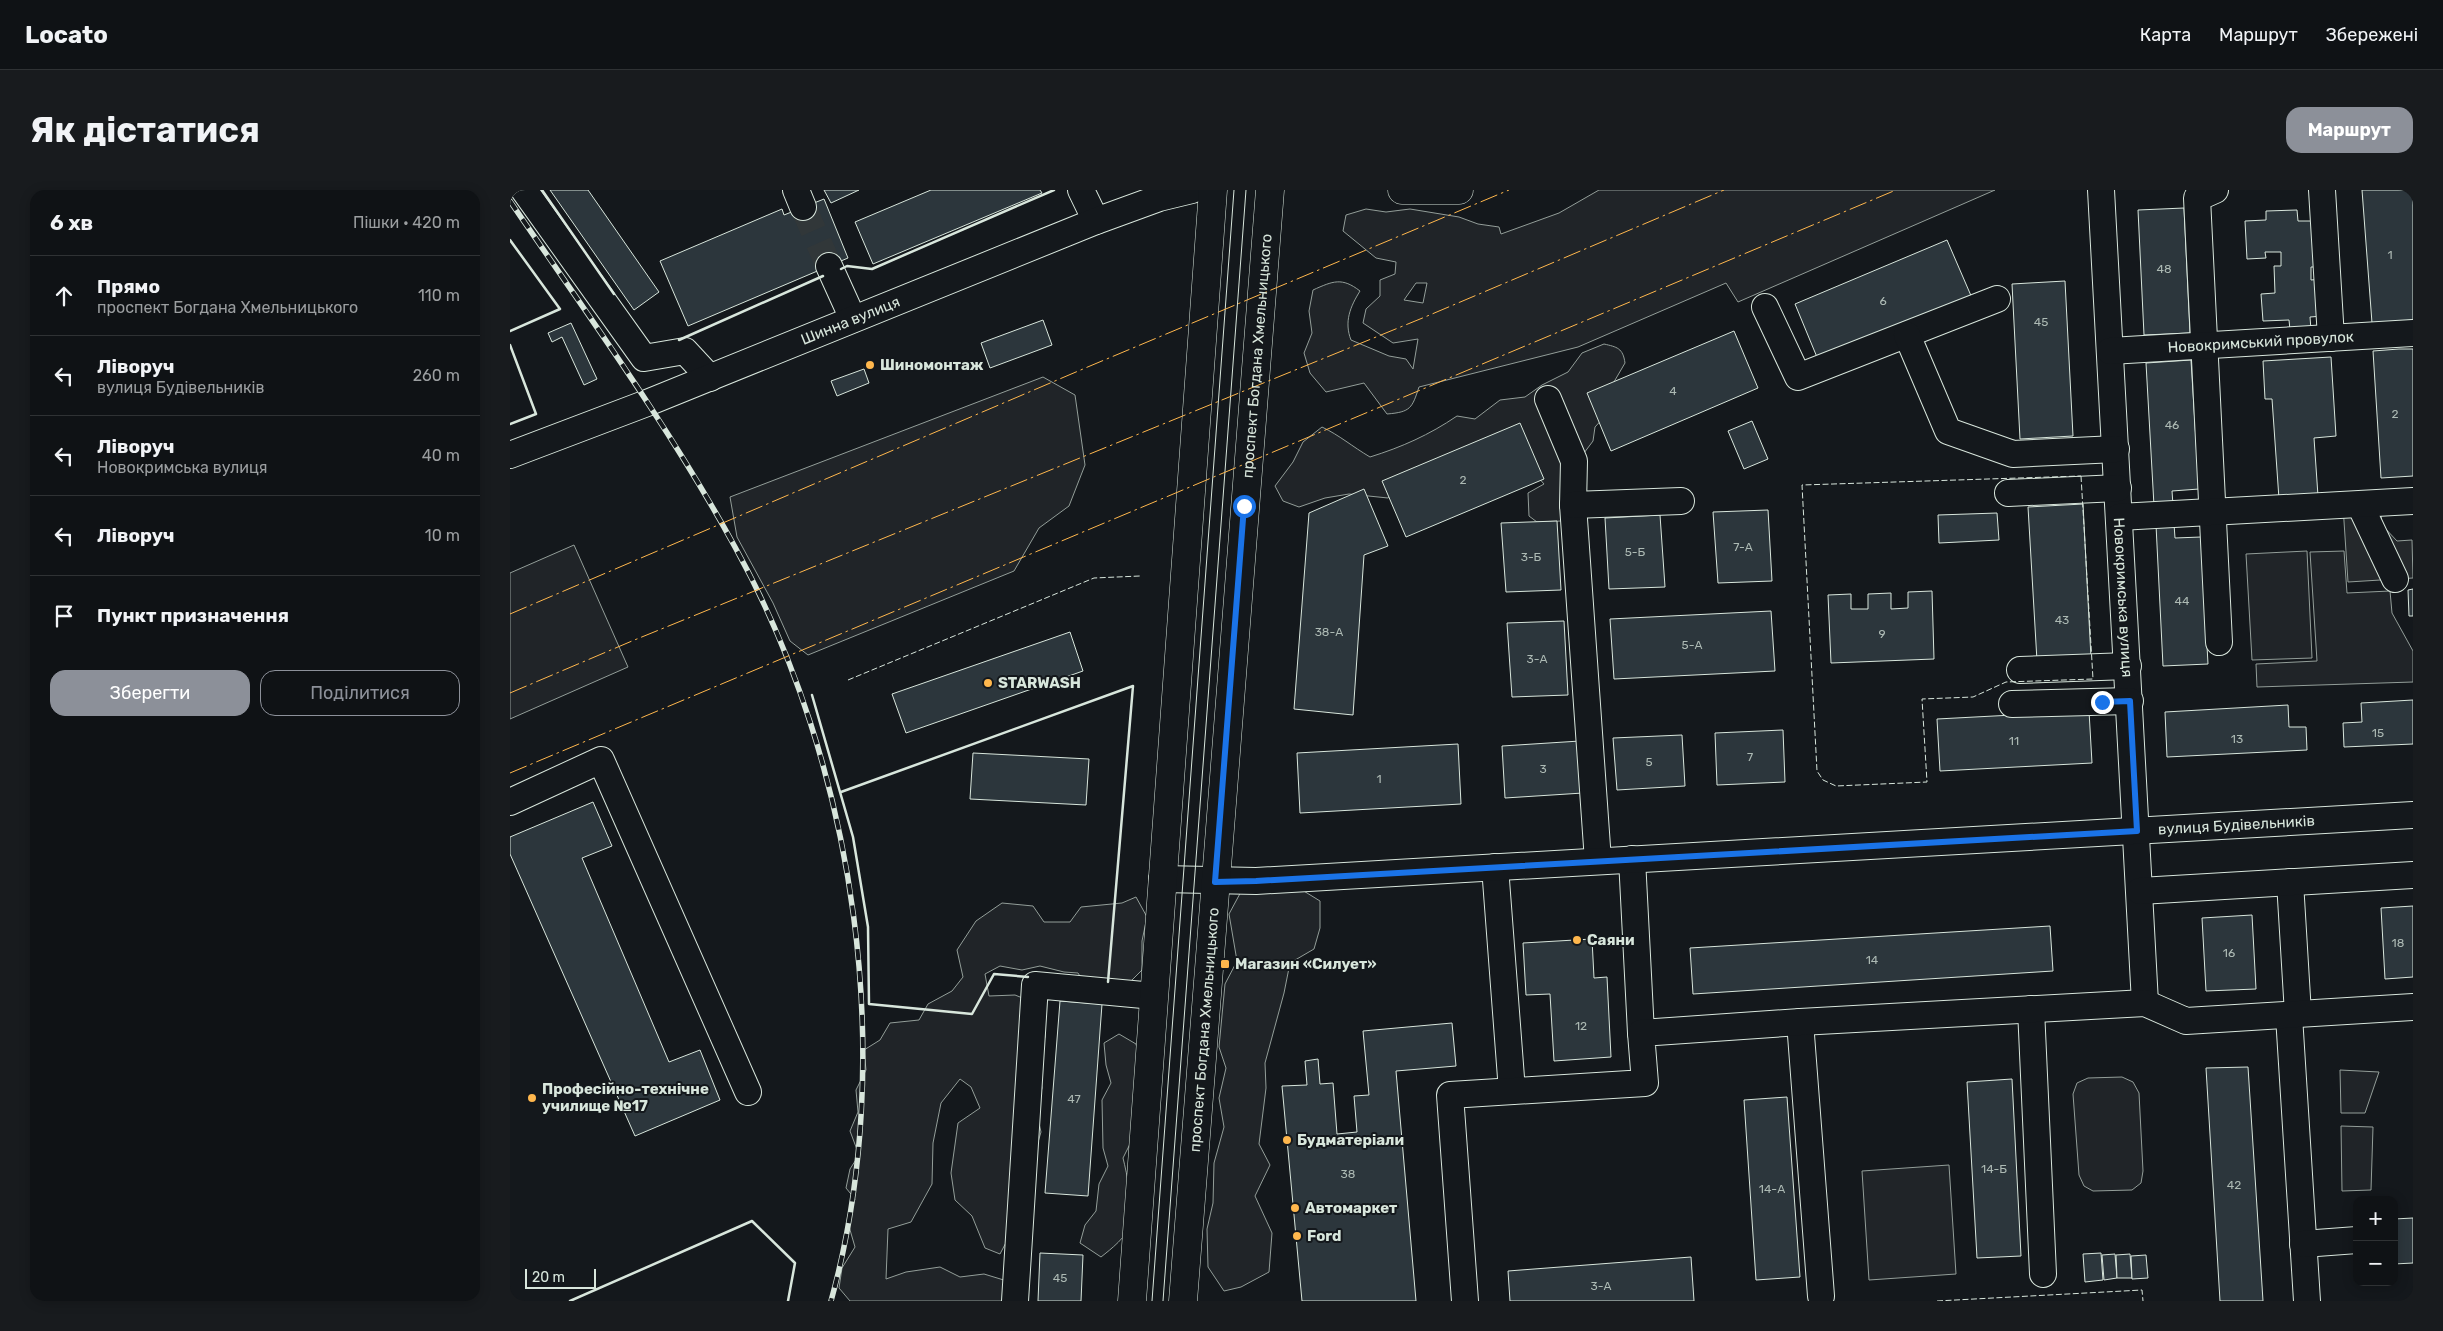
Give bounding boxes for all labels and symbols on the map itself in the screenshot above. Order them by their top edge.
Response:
street label: проспект Богдана Хмельницького [1238,233,1276,479]
house number: 1 [2387,248,2393,262]
house number: 48 [2156,262,2172,276]
street label: Шинна вулиця [798,292,903,349]
house number: 6 [1879,294,1887,308]
house number: 45 [2034,315,2048,329]
street label: Новокримський провулок [2167,328,2354,357]
place label: Шиномонтаж [880,356,984,374]
marker: Шиномонтаж [864,359,876,371]
house number: 4 [1669,384,1677,398]
house number: 2 [2391,407,2399,421]
house number: 46 [2165,418,2179,432]
house number: 2 [1459,473,1467,487]
route start [1233,495,1256,518]
street label: Новокримська вулиця [2110,517,2136,678]
house number: 7-А [1733,540,1753,554]
house number: 5-Б [1625,545,1646,559]
house number: 3-Б [1521,550,1542,564]
house number: 44 [2175,594,2190,608]
house number: 43 [2055,613,2069,627]
house number: 38-А [1315,625,1343,639]
house number: 9 [1878,627,1886,641]
house number: 5-А [1682,638,1702,652]
house number: 3-А [1526,652,1548,666]
place label: STARWASH [998,674,1081,692]
marker: STARWASH [982,677,994,689]
route end [2091,691,2114,714]
house number: 15 [2372,726,2384,740]
house number: 13 [2231,732,2243,746]
house number: 11 [2009,734,2019,748]
house number: 7 [1747,750,1753,764]
house number: 5 [1645,755,1653,769]
house number: 3 [1539,762,1547,776]
house number: 1 [1376,772,1382,786]
street label: вулиця Будівельників [2157,812,2315,839]
street label: проспект Богдана Хмельницького [1186,907,1223,1153]
place label: Саяни [1587,931,1635,949]
marker: Саяни [1571,934,1583,946]
house number: 18 [2392,936,2404,950]
house number: 16 [2223,946,2235,960]
house number: 14 [1866,953,1879,967]
place label: Магазин «Силует» [1235,955,1377,973]
marker: Магазин «Силует» [1219,958,1231,970]
house number: 12 [1575,1019,1587,1033]
place label: Професійно-технічне училище №17 [542,1080,709,1115]
marker: Професійно-технічне училище №17 [526,1092,538,1104]
house number: 47 [1067,1092,1081,1106]
place label: Будматеріали [1297,1131,1404,1149]
marker: Будматеріали [1281,1134,1293,1146]
house number: 14-Б [1981,1162,2007,1176]
house number: 38 [1341,1167,1355,1181]
house number: 42 [2227,1178,2241,1192]
house number: 14-А [1759,1182,1785,1196]
place label: Автомаркет [1305,1199,1398,1217]
marker: Автомаркет [1289,1202,1301,1214]
place label: Ford [1307,1227,1342,1245]
marker: Ford [1291,1230,1303,1242]
scale bar [525,1266,596,1289]
house number: 45 [1053,1271,1067,1285]
house number: 3-А [1590,1279,1612,1293]

